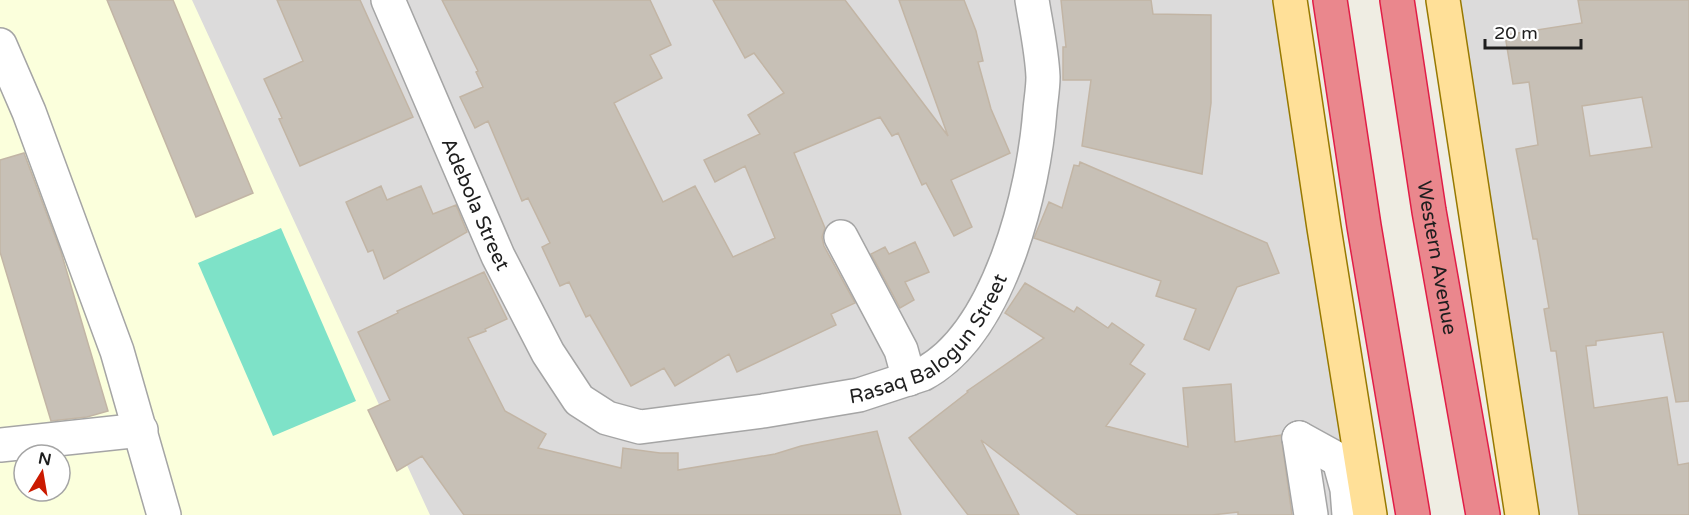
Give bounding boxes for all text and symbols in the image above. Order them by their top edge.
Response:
scale bar [1485,12,1581,50]
text: 20 m [1494,22,1538,44]
street label: Adebola Street [436,134,515,275]
street label: Western Avenue [1412,179,1462,337]
street label: Rasaq Balogun Street [847,270,1013,409]
north arrow [12,443,72,503]
text: N [36,448,53,470]

